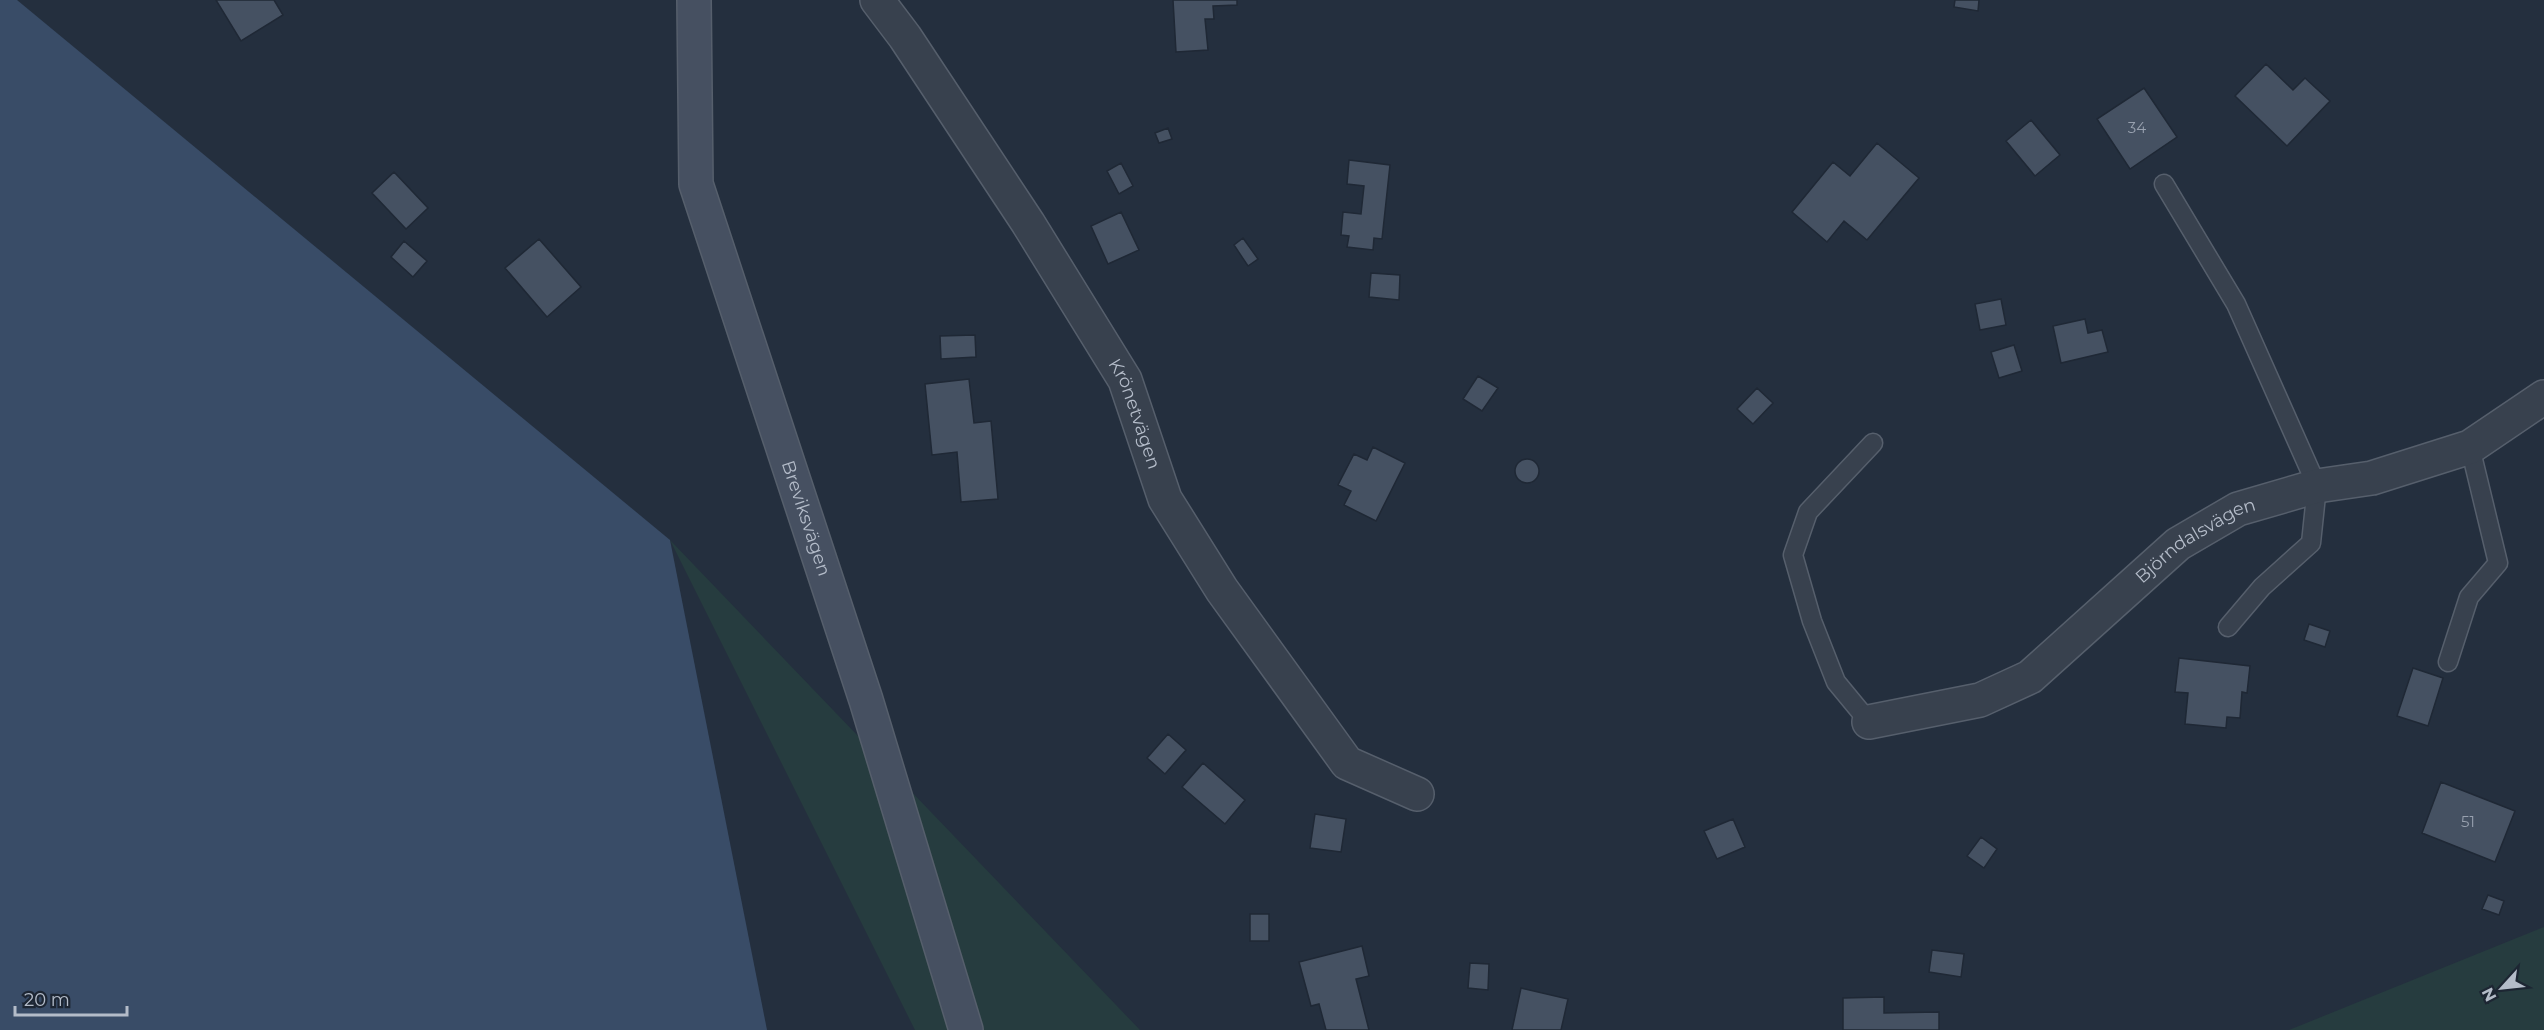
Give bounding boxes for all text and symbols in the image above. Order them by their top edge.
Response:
house number: 34 [2128,118,2146,137]
street label: Krönetvägen [1103,354,1165,472]
street label: Breviksvägen [777,458,835,579]
street label: Björndalsvägen [2131,493,2258,588]
house number: 51 [2461,812,2475,831]
north arrow [2472,958,2532,1018]
scale bar [15,979,128,1017]
text: N [2478,985,2500,1005]
text: 20 m [24,989,70,1011]

